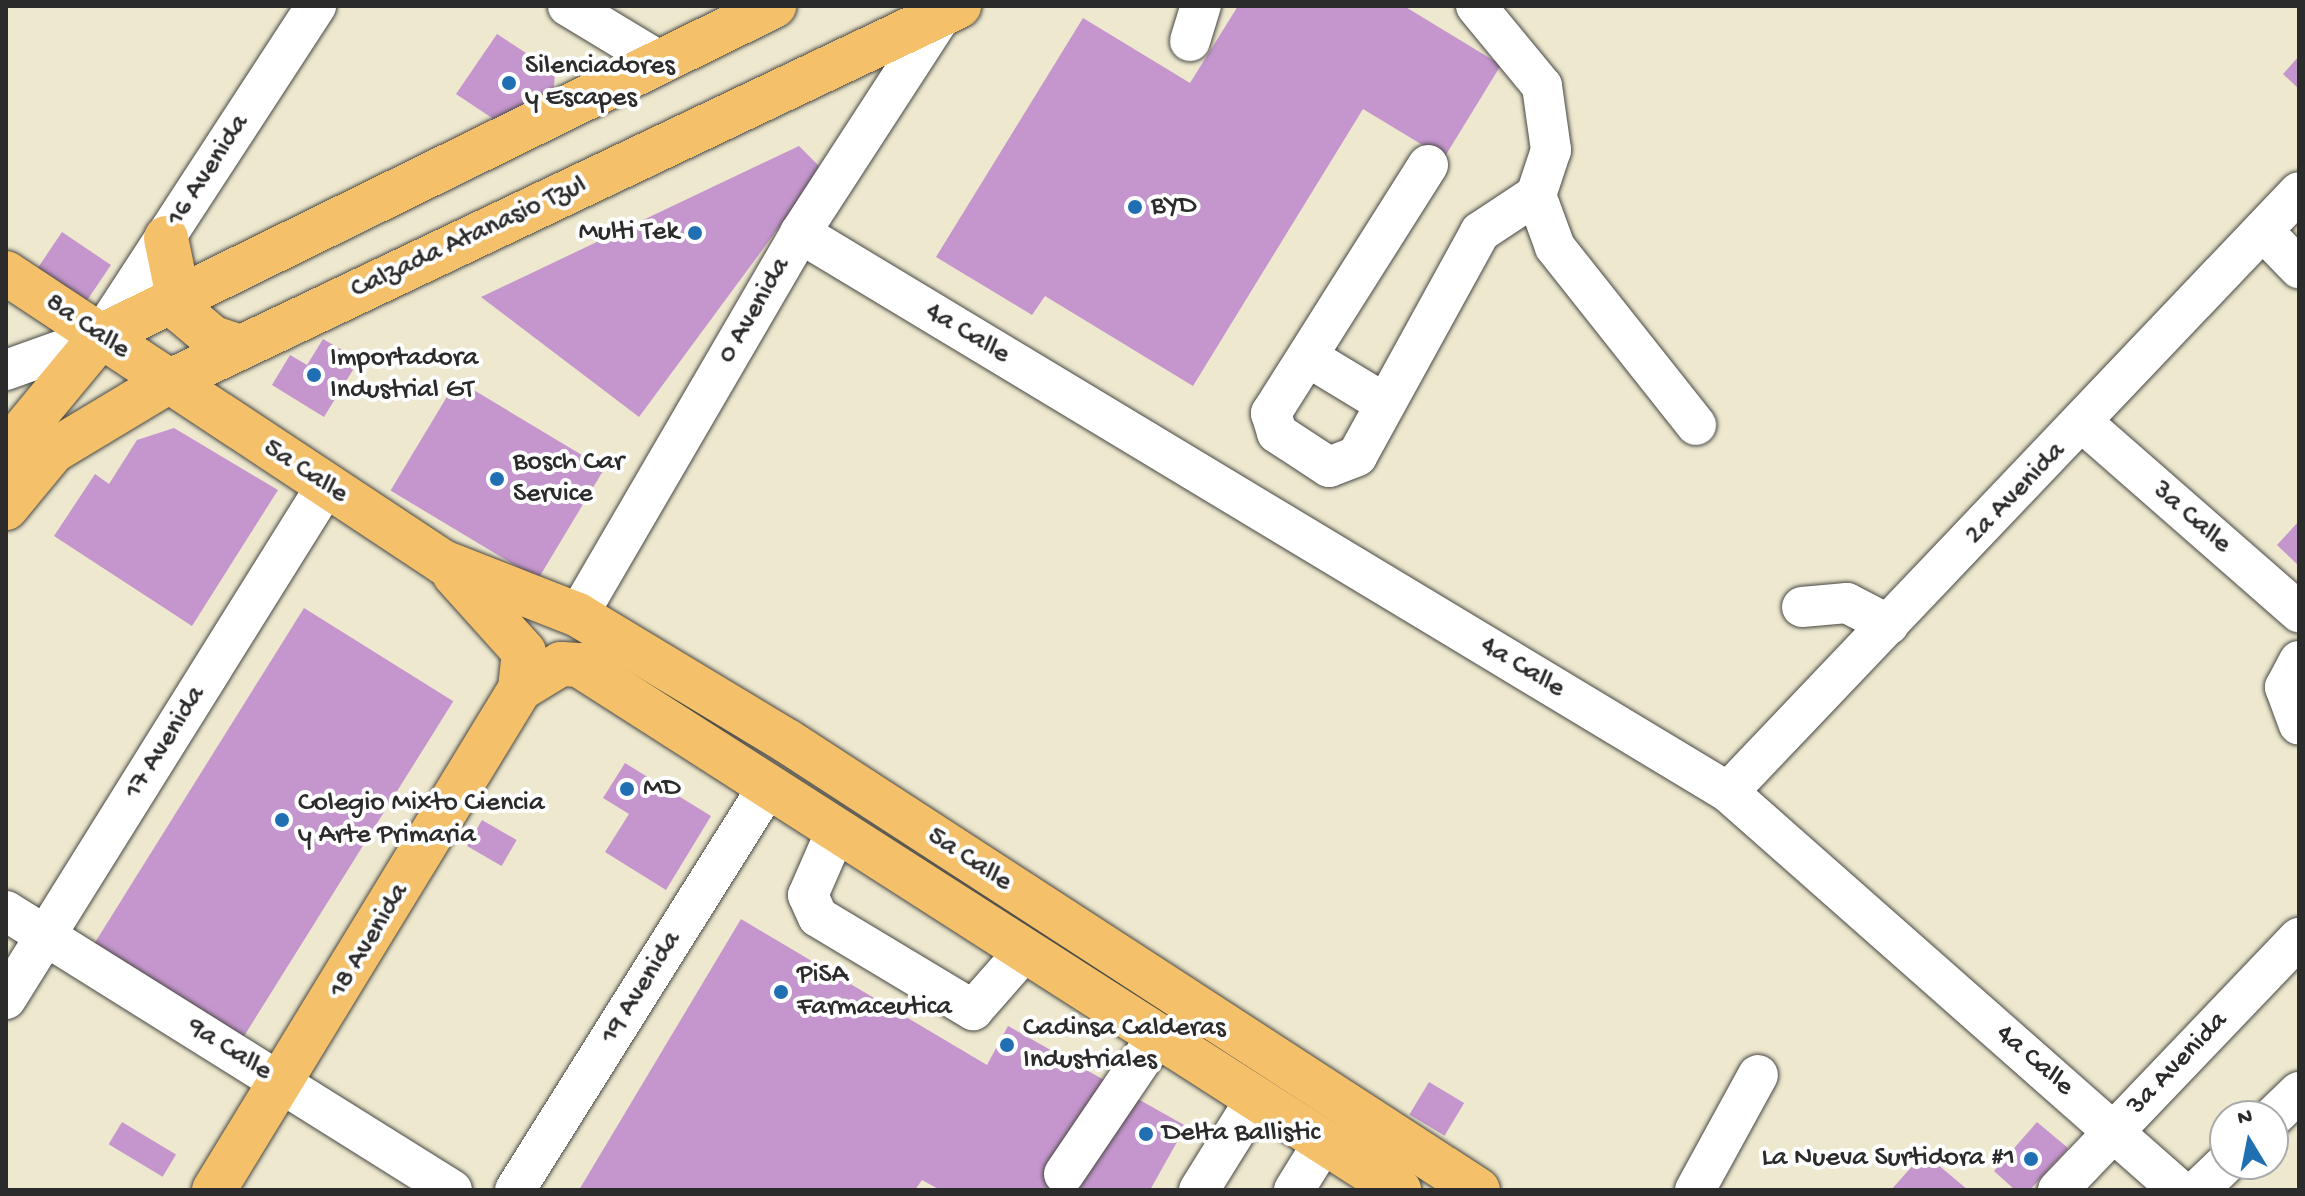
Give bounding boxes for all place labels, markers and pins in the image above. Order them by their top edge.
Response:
place label: Silenciadores y Escapes [525,50,675,116]
marker: Silenciadores y Escapes [500,74,518,92]
place label: BYD [1151,190,1197,224]
marker: BYD [1126,198,1144,216]
place label: Multi Tek [578,216,679,250]
marker: Multi Tek [686,224,704,242]
place label: Importadora Industrial GT [330,342,478,408]
marker: Importadora Industrial GT [305,366,323,384]
place label: Bosch Car Service [513,446,624,512]
marker: Bosch Car Service [488,470,506,488]
place label: MD [643,772,681,806]
marker: MD [618,780,636,798]
place label: Colegio Mixto Ciencia y Arte Primaria [298,787,544,853]
marker: Colegio Mixto Ciencia y Arte Primaria [273,811,291,829]
place label: PiSA Farmaceutica [797,959,952,1025]
marker: PiSA Farmaceutica [772,983,790,1001]
place label: Cadinsa Calderas Industriales [1023,1012,1225,1078]
marker: Cadinsa Calderas Industriales [998,1036,1016,1054]
place label: Delta Ballistic [1162,1117,1320,1151]
marker: Delta Ballistic [1137,1125,1155,1143]
place label: La Nueva Surtidora #1 [1762,1142,2015,1176]
marker: La Nueva Surtidora #1 [2022,1150,2040,1168]

